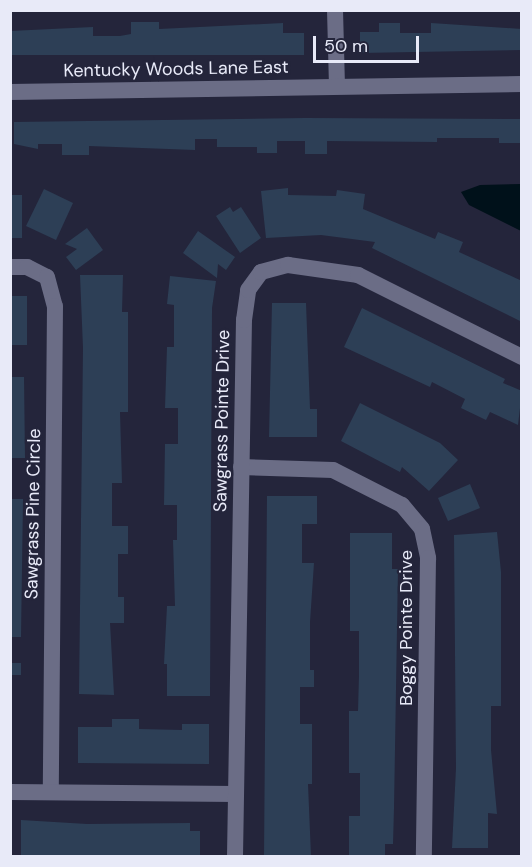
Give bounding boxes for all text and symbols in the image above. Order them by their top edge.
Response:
scale bar [316,24,422,62]
text: 50 m [324,34,368,58]
street label: Kentucky Woods Lane East [63,56,289,82]
street label: Sawgrass Pointe Drive [210,330,234,512]
street label: Sawgrass Pine Circle [21,428,45,600]
street label: Boggy Pointe Drive [395,550,417,706]

